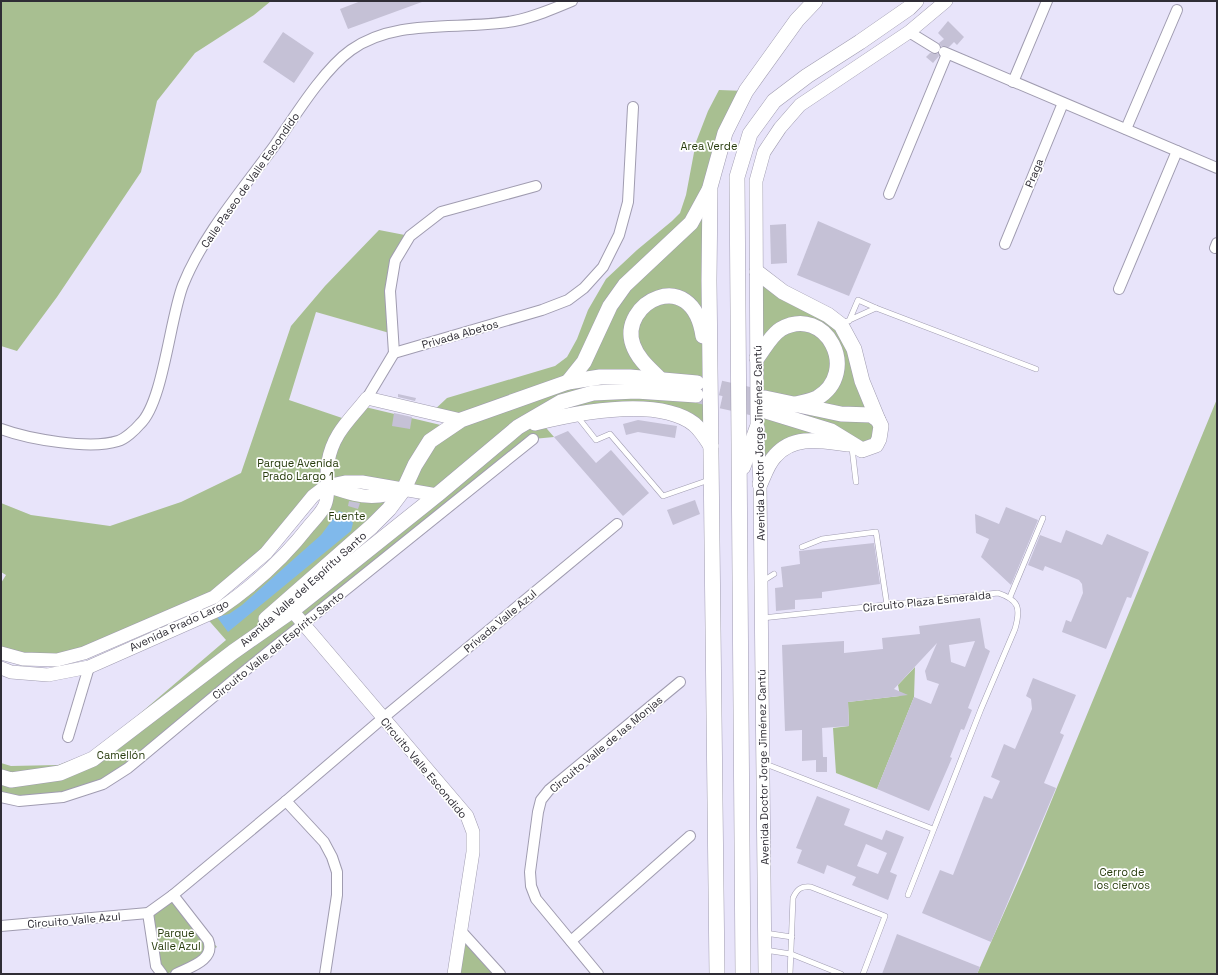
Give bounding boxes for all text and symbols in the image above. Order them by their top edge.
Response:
street label: Calle Paseo de Valle Escondido [198,109,302,251]
park label: Area Verde [681,139,737,153]
street label: Praga [1022,156,1046,190]
street label: Privada Abetos [420,316,500,352]
street label: Avenida Doctor Jorge Jiménez Cantú [750,345,768,541]
park label: Parque Avenida Prado Largo 1 [257,456,339,483]
park label: Fuente [328,509,366,523]
street label: Avenida Valle del Espíritu Santo [237,528,369,650]
street label: Privada Valle Azul [461,586,539,656]
street label: Circuito Valle del Espíritu Santo [209,587,347,702]
street label: Circuito Plaza Esmeralda [862,587,993,615]
street label: Avenida Prado Largo [127,596,231,654]
street label: Avenida Doctor Jorge Jiménez Cantú [754,669,772,865]
street label: Circuito Valle de las Monjas [547,692,666,795]
street label: Circuito Valle Escondido [378,715,470,821]
park label: Camellón [97,748,145,762]
park label: Cerro de los ciervos [1094,865,1150,892]
street label: Circuito Valle Azul [27,909,121,931]
park label: Parque Valle Azul [151,926,201,953]

